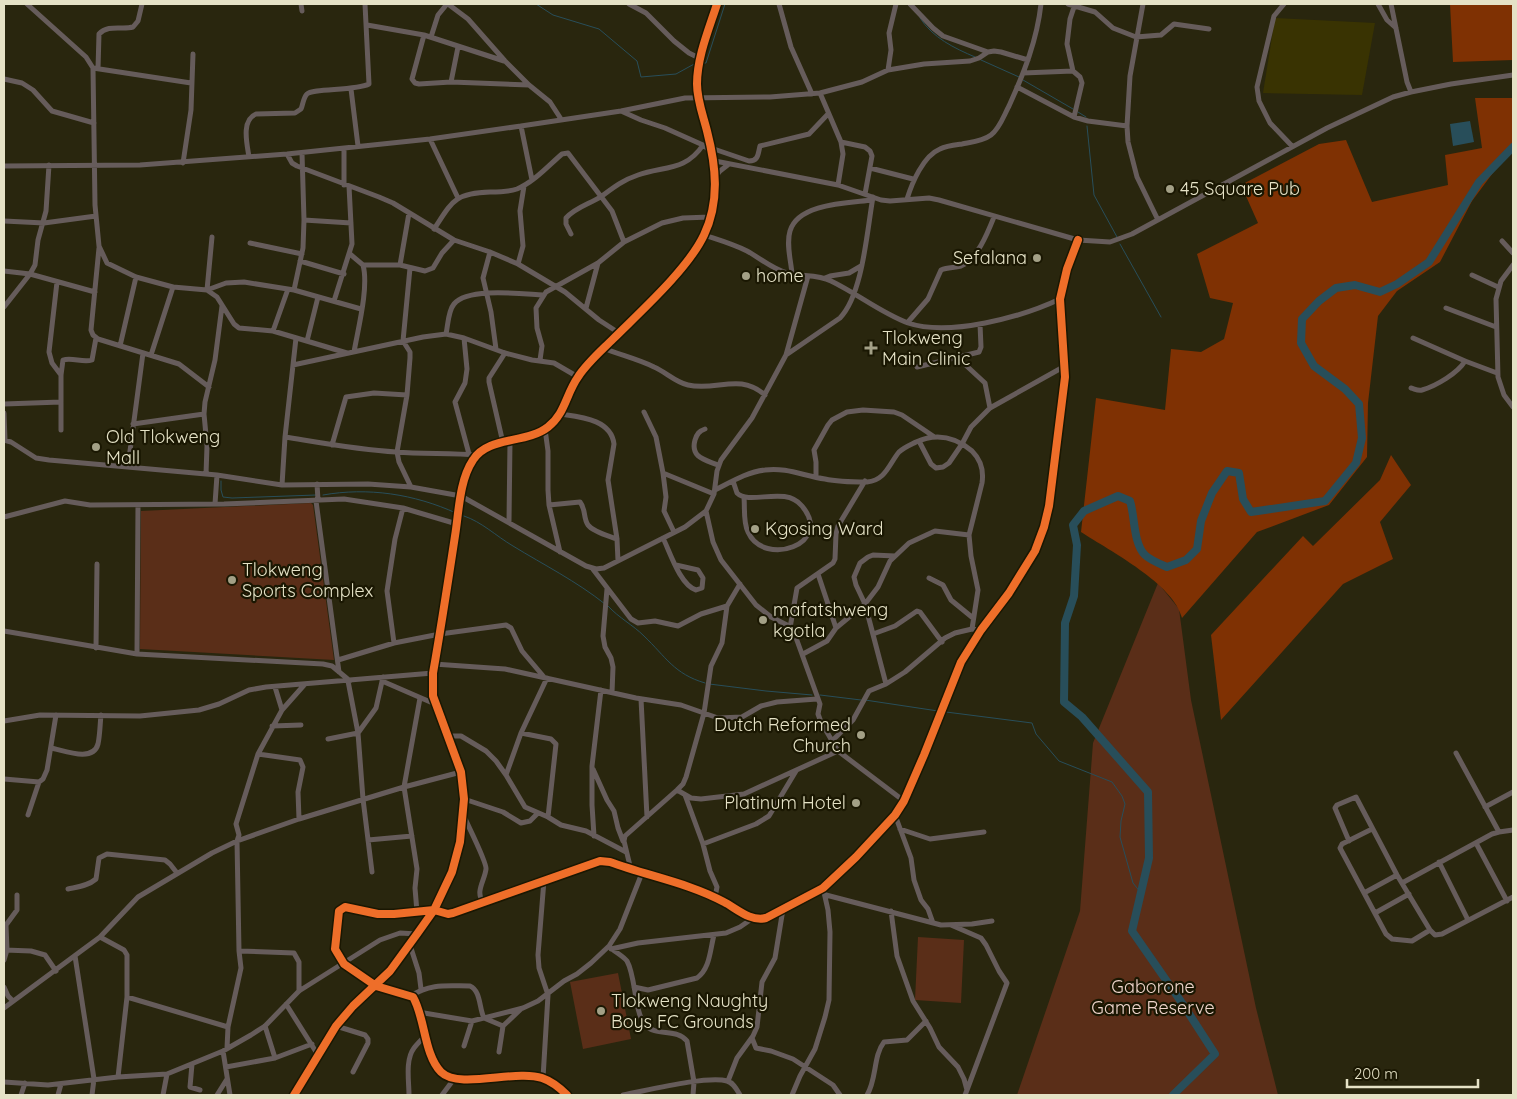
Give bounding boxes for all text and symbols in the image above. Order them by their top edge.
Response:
place label: 45 Square Pub [1180,177,1300,200]
marker: 45 Square Pub [1164,183,1176,195]
place label: Sefalana [953,246,1027,269]
marker: Sefalana [1031,252,1043,264]
place label: home [756,264,804,287]
marker: home [740,270,752,282]
place label: Tlokweng Main Clinic [882,326,970,370]
marker: Tlokweng Main Clinic [864,341,878,355]
place label: Old Tlokweng Mall [106,425,220,469]
marker: Old Tlokweng Mall [90,441,102,453]
place label: Kgosing Ward [765,517,883,540]
marker: Kgosing Ward [749,523,761,535]
place label: Tlokweng Sports Complex [242,558,374,602]
marker: Tlokweng Sports Complex [226,574,238,586]
place label: mafatshweng kgotla [773,598,888,642]
marker: mafatshweng kgotla [757,614,769,626]
place label: Dutch Reformed Church [714,713,851,757]
marker: Dutch Reformed Church [855,729,867,741]
place label: Platinum Hotel [724,791,846,814]
marker: Platinum Hotel [850,797,862,809]
park label: Gaborone Game Reserve [1091,975,1215,1019]
place label: Tlokweng Naughty Boys FC Grounds [611,989,768,1033]
marker: Tlokweng Naughty Boys FC Grounds [595,1005,607,1017]
scale bar [1347,1056,1478,1088]
text: 200 m [1354,1064,1398,1083]

